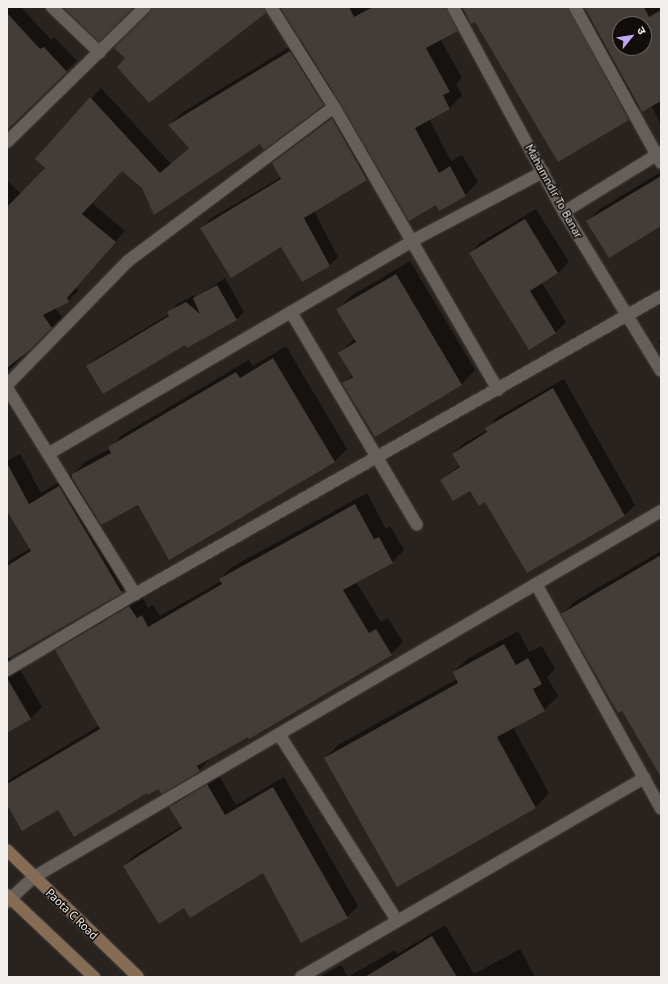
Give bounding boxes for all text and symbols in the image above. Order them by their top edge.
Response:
north arrow [612,16,652,56]
text: उ [634,24,649,37]
street label: Mahamndir To Banar [522,141,586,241]
street label: Paota C Road [43,885,101,943]

